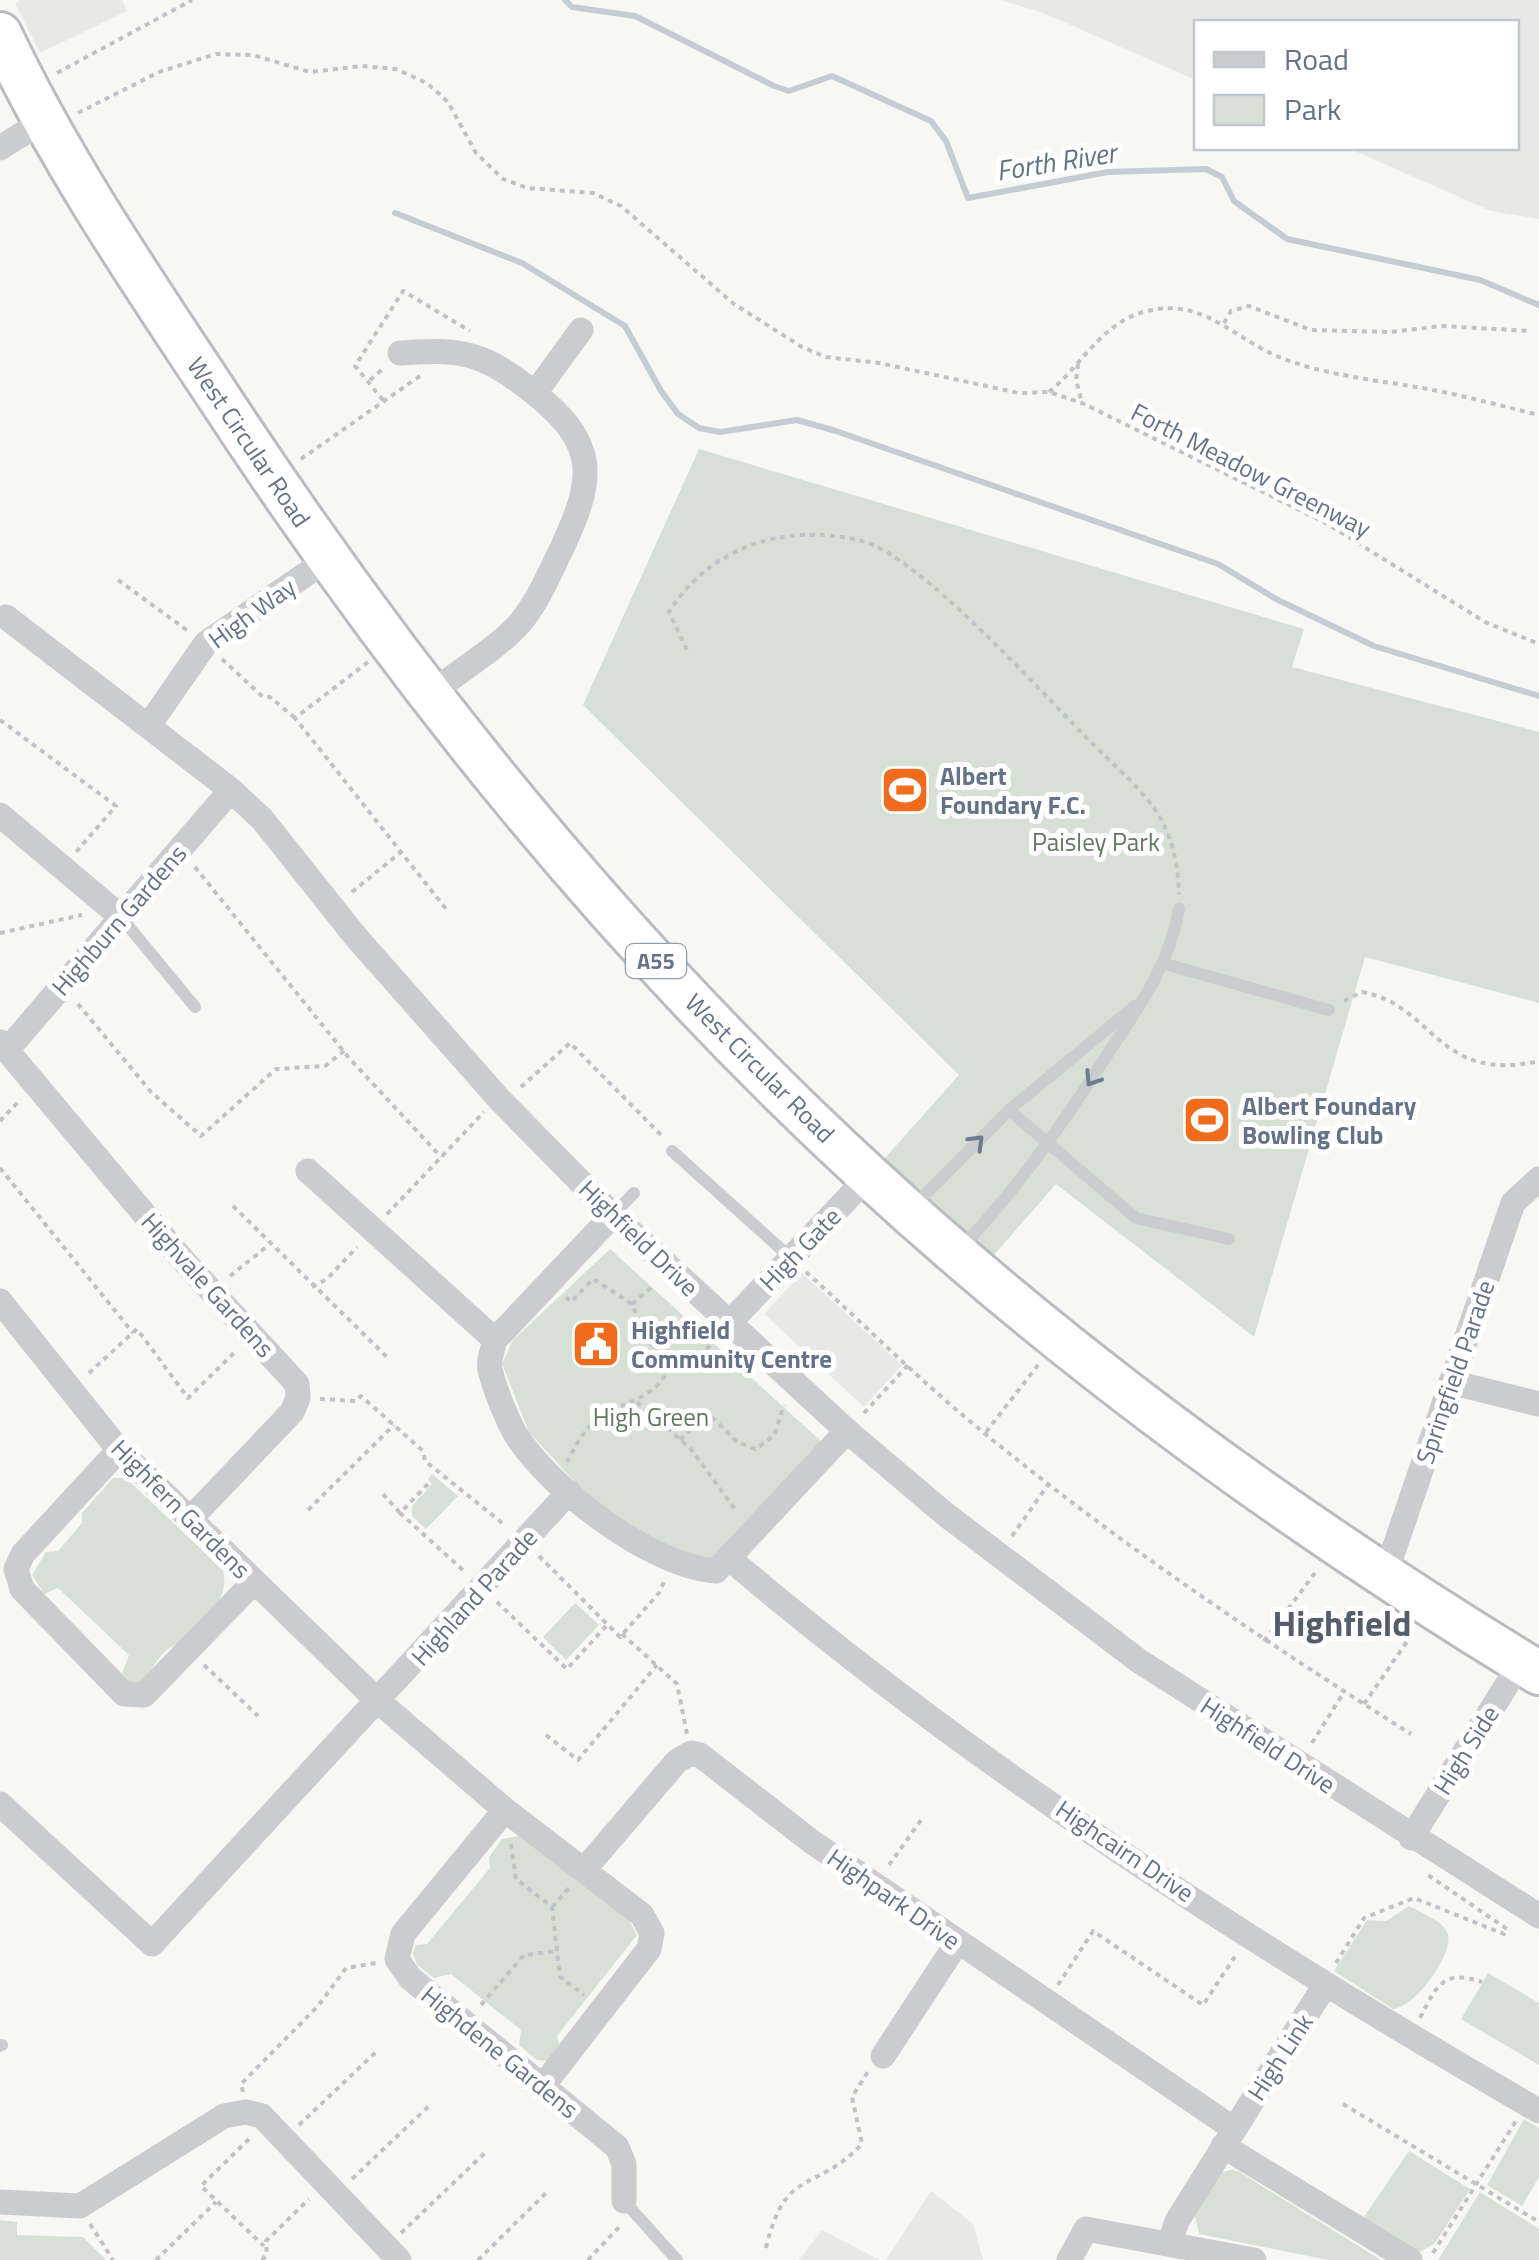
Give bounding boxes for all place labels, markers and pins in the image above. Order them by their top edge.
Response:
place label: Albert Foundary F.C. [940,757,1086,824]
sports icon: Albert Foundary F.C. [879,764,931,816]
place label: Albert Foundary Bowling Club [1242,1087,1417,1154]
sports icon: Albert Foundary Bowling Club [1181,1094,1233,1146]
place label: Highfield Community Centre [631,1311,832,1378]
public building icon: Highfield Community Centre [570,1318,622,1370]

